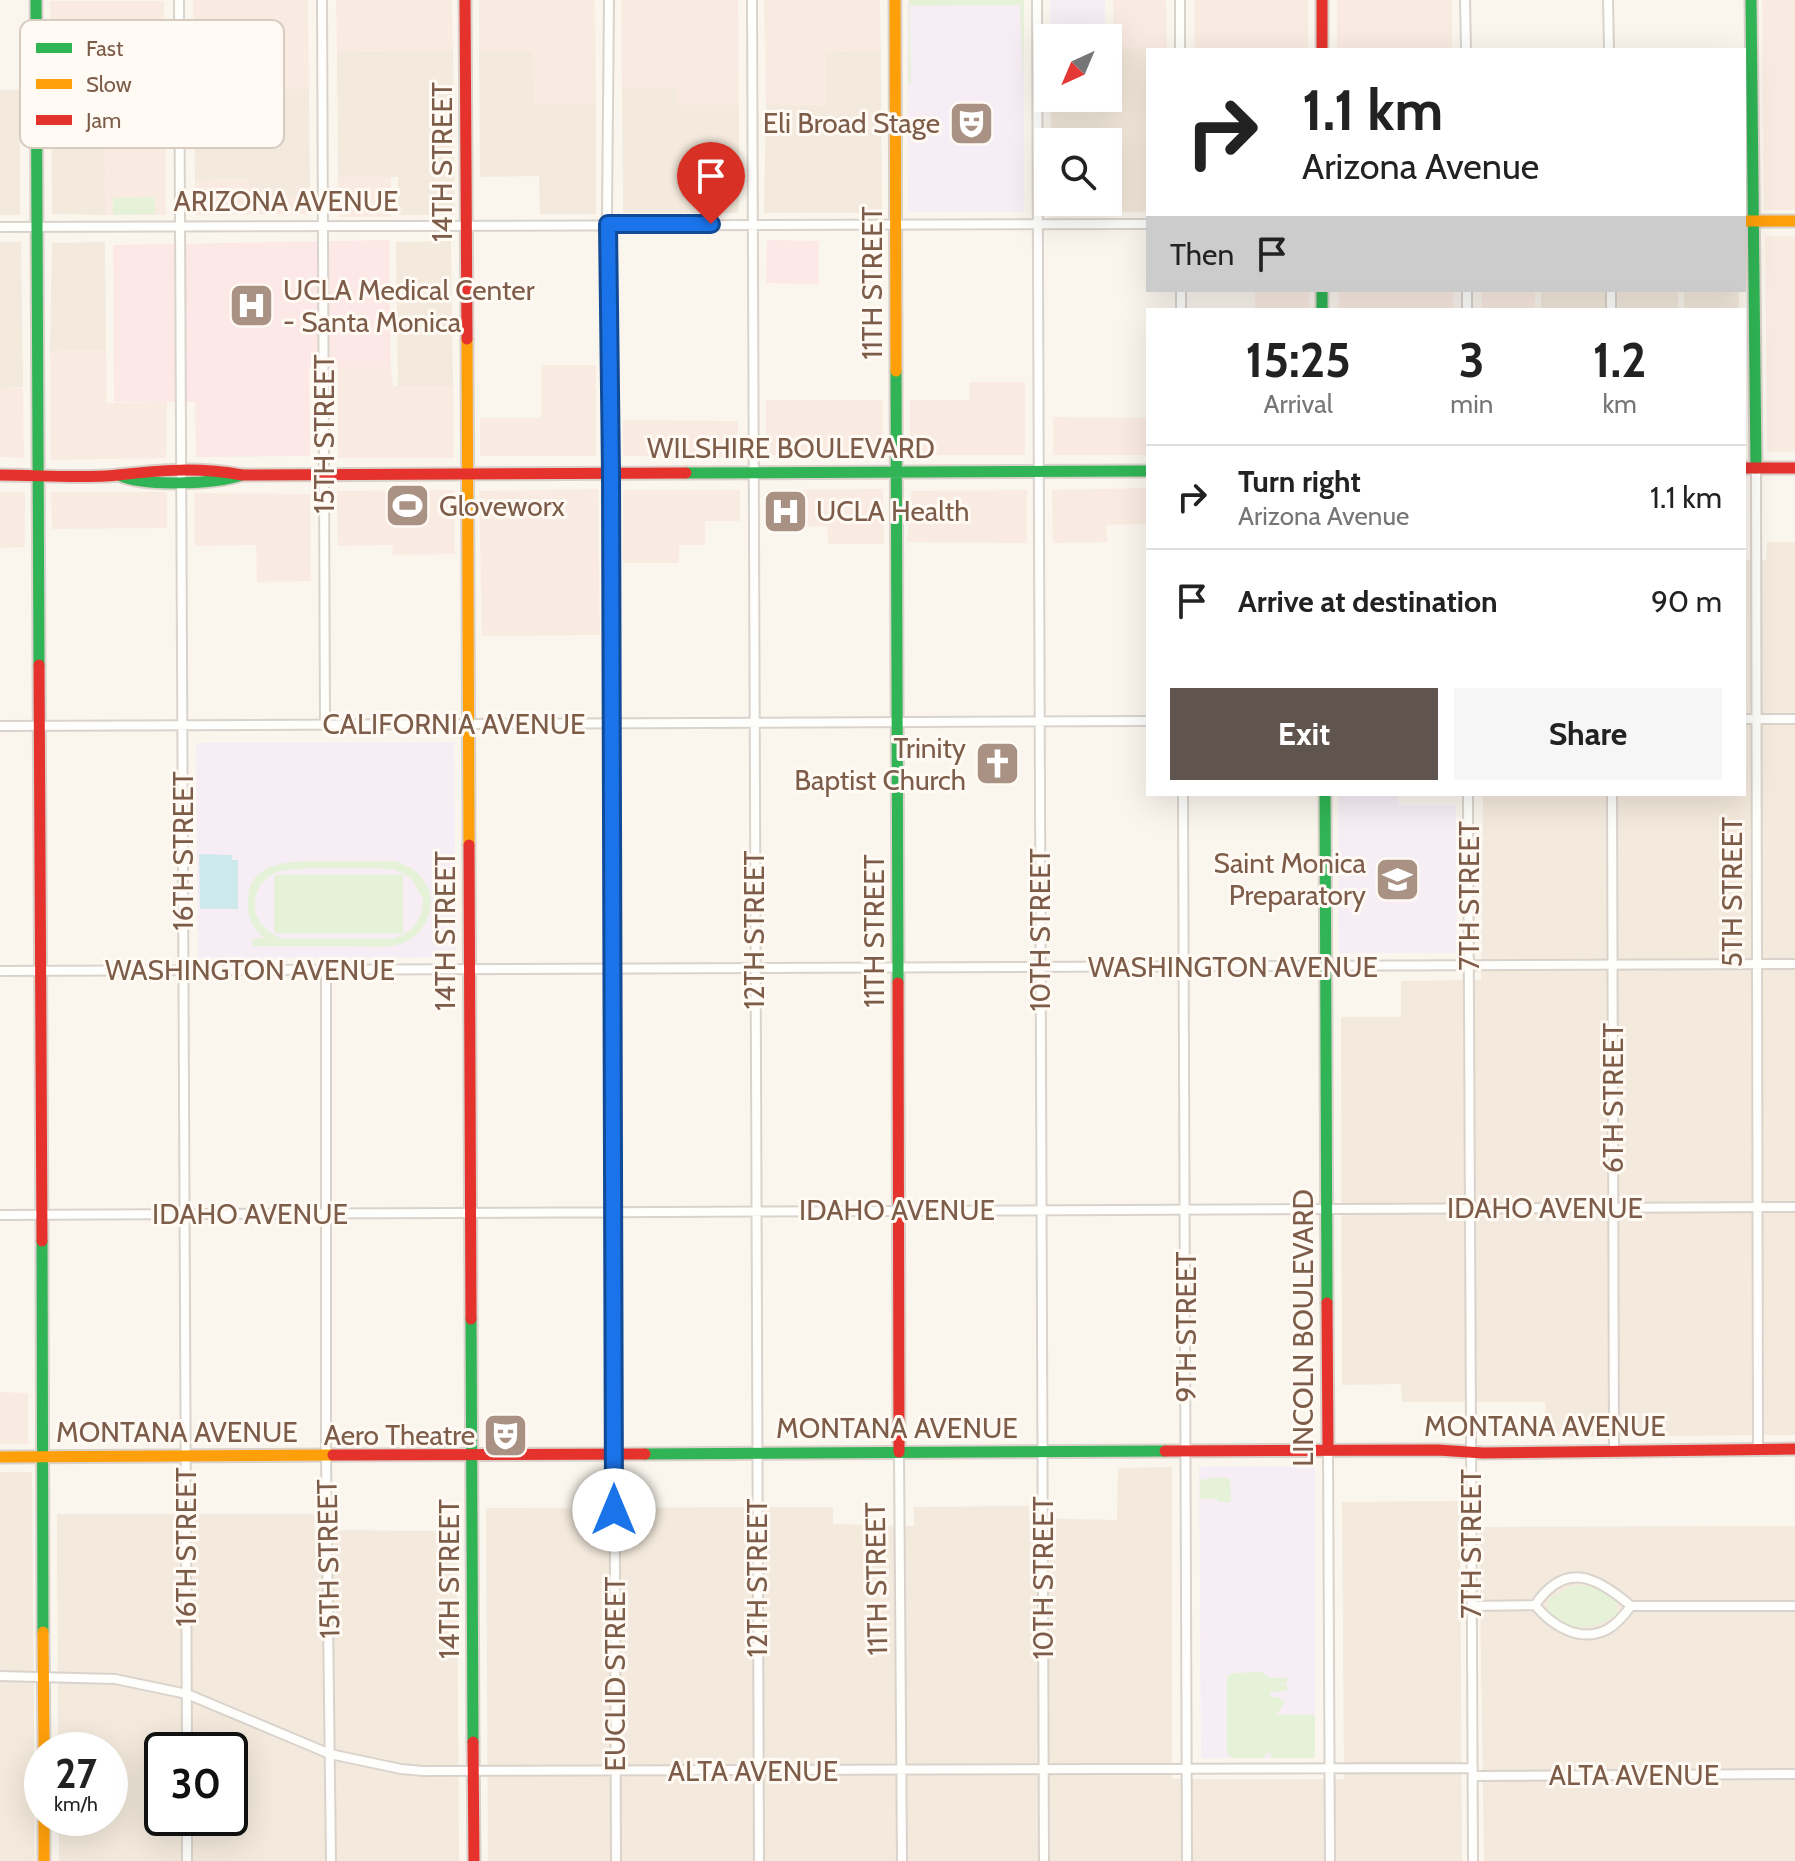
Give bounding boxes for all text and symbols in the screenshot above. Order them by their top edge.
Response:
legend [20,20,284,148]
north arrow [1034,24,1122,112]
map controls [1034,24,1122,216]
text: Fast [86,35,124,62]
text: Slow [86,71,132,98]
text: 1.1 km [1302,76,1443,144]
icon: right [1170,80,1274,184]
street label: 14TH STREET [425,82,459,242]
theatre icon: Eli Broad Stage [947,99,995,147]
place label: Eli Broad Stage [763,106,940,140]
text: Jam [85,107,121,134]
button: search [1034,128,1122,216]
pin [677,142,745,224]
text: Arizona Avenue [1302,144,1539,188]
icon: arrive [689,154,733,198]
street label: ARIZONA AVENUE [174,184,398,218]
street label: 11TH STREET [855,206,889,360]
icon: arrive [1250,232,1294,276]
text: Then [1170,236,1234,273]
place label: UCLA Medical Center - Santa Monica [283,273,535,339]
hospital icon: UCLA Medical Center - Santa Monica [228,282,276,330]
text: 15:25 [1246,331,1351,389]
text: 3 [1459,331,1485,389]
text: 1.2 [1593,331,1646,389]
street label: 15TH STREET [307,354,341,514]
text: Arrival [1264,388,1333,420]
text: min [1450,388,1493,420]
text: km [1602,388,1637,420]
street label: WILSHIRE BOULEVARD [647,431,935,465]
text: Turn right [1238,463,1361,500]
icon: right [1170,475,1214,519]
text: 1.1 km [1650,479,1722,516]
sports icon: Gloveworx [384,482,432,530]
hospital icon: UCLA Health [761,487,809,535]
place label: Gloveworx [439,489,565,523]
place label: UCLA Health [816,494,969,528]
text: Arizona Avenue [1238,500,1409,532]
icon: arrive [1170,579,1214,623]
text: Arrive at destination [1238,583,1498,620]
text: 90 m [1651,583,1722,620]
button: Exit [1170,688,1438,780]
button: Share [1454,688,1722,780]
street label: CALIFORNIA AVENUE [323,707,585,741]
place label: Trinity Baptist Church [794,731,966,797]
church icon: Trinity Baptist Church [973,740,1021,788]
street label: 16TH STREET [166,771,200,931]
street label: 5TH STREET [1715,817,1749,967]
street label: 7TH STREET [1452,821,1486,971]
place label: Saint Monica Preparatory [1214,846,1367,912]
street label: 10TH STREET [1023,848,1057,1012]
street label: 12TH STREET [737,850,771,1009]
street label: 14TH STREET [428,851,462,1011]
street label: 11TH STREET [857,854,891,1008]
school or university icon: Saint Monica Preparatory [1373,855,1421,903]
street label: WASHINGTON AVENUE [1088,950,1378,984]
street label: WASHINGTON AVENUE [105,953,395,987]
street label: 6TH STREET [1596,1023,1630,1173]
street label: LINCOLN BOULEVARD [1286,1189,1320,1467]
street label: IDAHO AVENUE [1447,1191,1643,1225]
street label: IDAHO AVENUE [799,1193,995,1227]
street label: IDAHO AVENUE [152,1197,348,1231]
street label: 9TH STREET [1169,1251,1203,1403]
street label: MONTANA AVENUE [1424,1409,1666,1443]
theatre icon: Aero Theatre [482,1411,530,1459]
street label: MONTANA AVENUE [776,1411,1018,1445]
street label: MONTANA AVENUE [56,1415,298,1449]
place label: Aero Theatre [324,1418,475,1452]
street label: 16TH STREET [169,1467,203,1627]
position arrow [572,1468,656,1552]
street label: 7TH STREET [1454,1469,1488,1619]
street label: 15TH STREET [310,1479,346,1639]
street label: 10TH STREET [1026,1496,1060,1660]
street label: 12TH STREET [740,1498,774,1657]
street label: 14TH STREET [432,1499,466,1659]
street label: 11TH STREET [858,1502,894,1656]
street label: EUCLID STREET [598,1576,632,1771]
speed limit sign: 30 [144,1732,248,1836]
text: 27 [55,1749,97,1798]
street label: ALTA AVENUE [668,1754,838,1788]
street label: ALTA AVENUE [1549,1758,1719,1792]
text: km/h [54,1792,98,1816]

